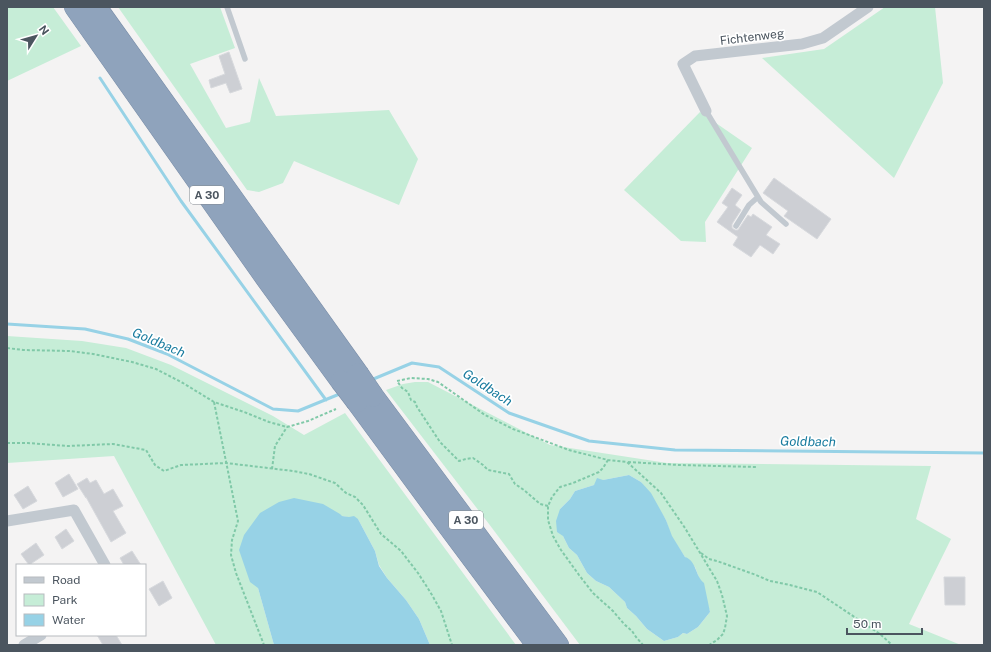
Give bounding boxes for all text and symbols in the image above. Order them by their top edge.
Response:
north arrow [16,16,56,56]
text: N [37,23,51,37]
street label: Fichtenweg [719,26,785,48]
road number: A 30 [190,186,224,204]
water label: Goldbach [130,325,187,360]
water label: Goldbach [460,366,515,409]
water label: Goldbach [780,434,836,449]
road number: A 30 [449,511,483,529]
legend [16,564,146,636]
text: Road [52,573,80,587]
text: Park [52,593,78,607]
scale bar [847,610,922,636]
text: Water [52,613,86,627]
text: 50 m [853,617,881,631]

